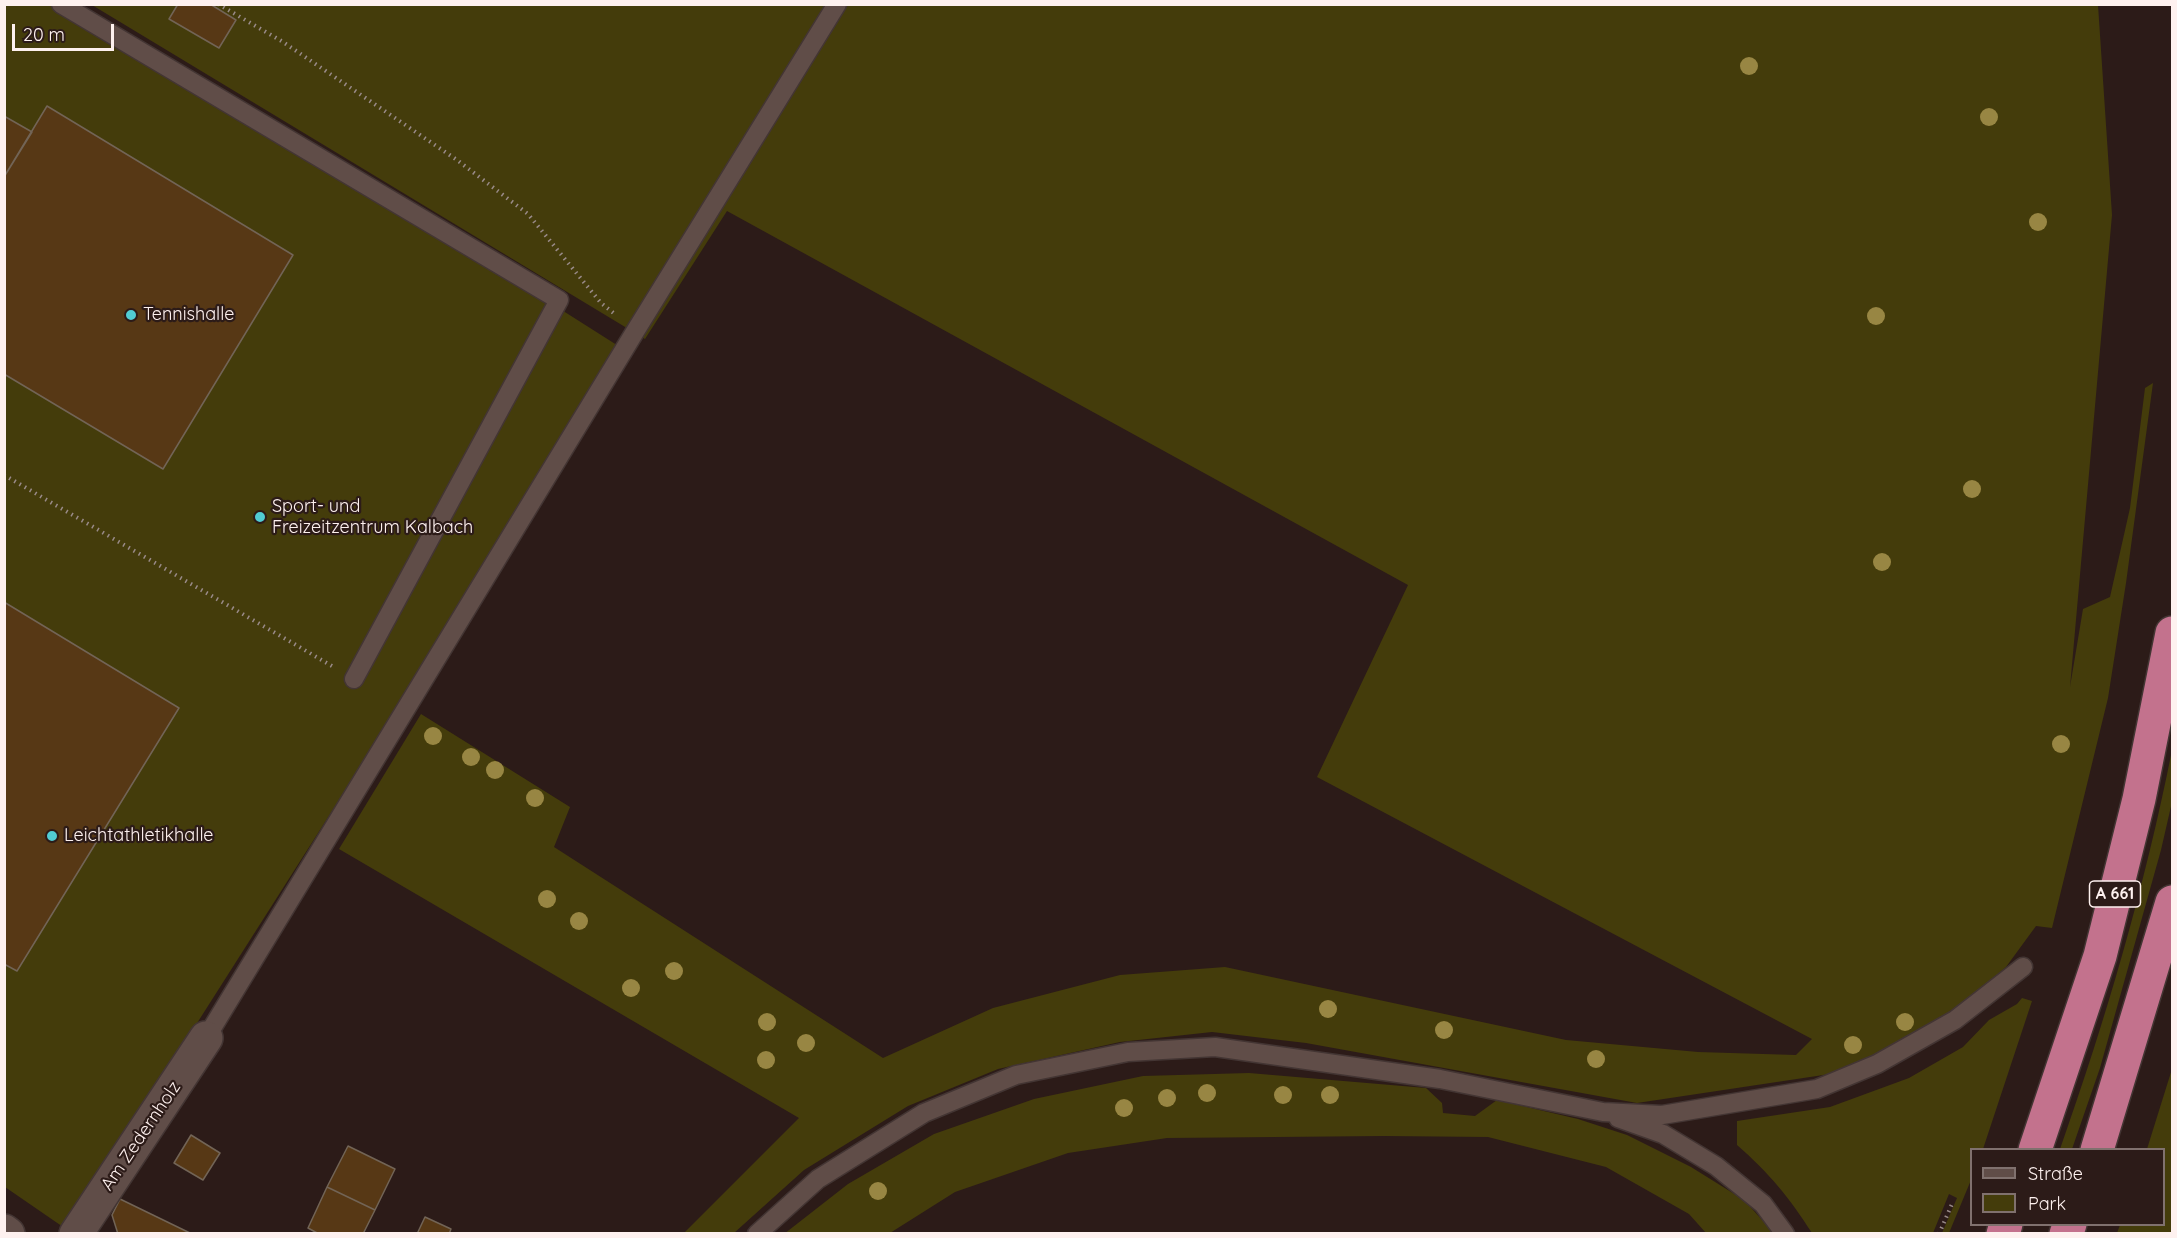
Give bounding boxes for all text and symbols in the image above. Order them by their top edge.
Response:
scale bar [15,12,117,50]
text: 20 m [23,23,65,46]
place label: Tennishalle [143,304,234,326]
marker: Tennishalle [124,308,138,322]
place label: Sport- und Freizeitzentrum Kalbach [272,496,473,538]
marker: Sport- und Freizeitzentrum Kalbach [253,510,267,524]
place label: Leichtathletikhalle [64,825,214,847]
marker: Leichtathletikhalle [45,829,59,843]
road number: A 661 [2090,881,2140,907]
street label: Am Zedernholz [97,1077,185,1195]
legend [1970,1148,2165,1226]
text: Straße [2028,1162,2083,1185]
text: Park [2028,1192,2066,1215]

